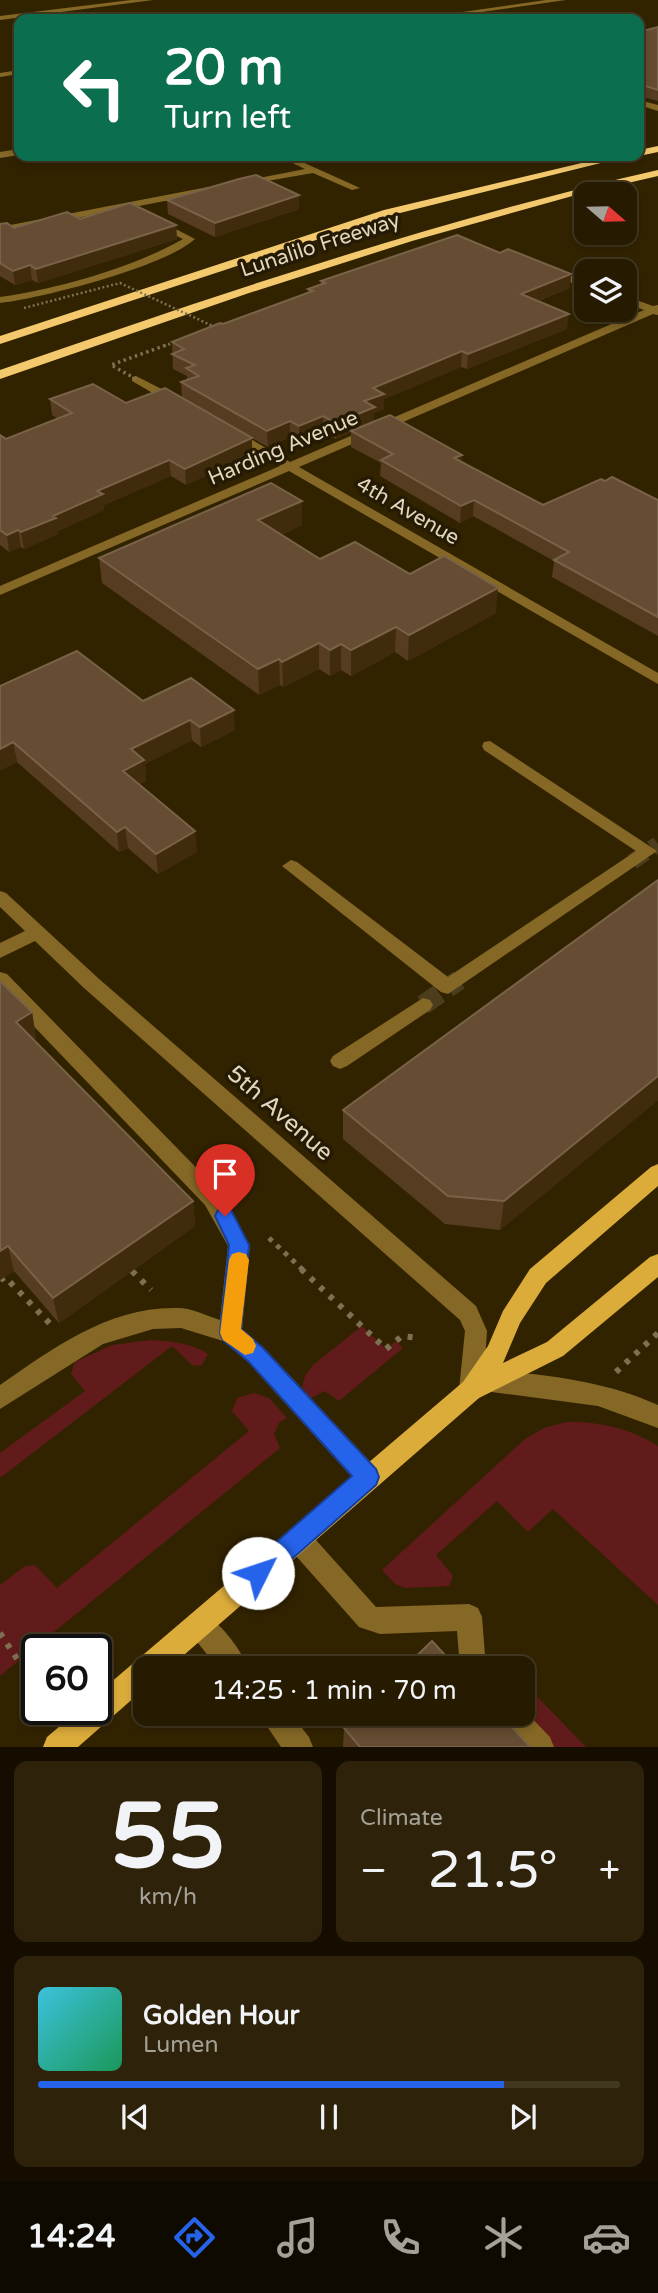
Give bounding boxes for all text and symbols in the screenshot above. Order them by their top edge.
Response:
text: 20 m [164,39,283,98]
icon: left [49,42,140,133]
text: Turn left [164,99,291,137]
north arrow [574,182,637,245]
map controls [574,182,637,322]
street label: Lunalilo Freeway [237,207,403,283]
button: layers [574,259,637,322]
street label: Harding Avenue [204,405,362,491]
street label: 4th Avenue [352,472,464,551]
street label: 5th Avenue [221,1059,339,1167]
pin [195,1144,255,1216]
icon: arrive [206,1155,244,1193]
position arrow [221,1536,295,1610]
speed limit sign: 60 [21,1634,112,1725]
text: 14:25 · 1 min · 70 m [211,1675,457,1706]
text: 55 [111,1782,225,1892]
text: Climate [360,1804,443,1832]
text: 21.5° [428,1839,558,1902]
text: − [360,1848,387,1894]
text: + [599,1848,620,1894]
text: km/h [139,1883,197,1911]
text: Golden Hour [143,2000,300,2031]
text: Lumen [143,2031,218,2059]
icon: previous [116,2098,154,2136]
icon: pause [310,2098,348,2136]
icon: next [504,2098,542,2136]
icon: directions [170,2213,219,2262]
icon: music [273,2213,322,2262]
icon: phone [376,2213,425,2262]
icon: climate [479,2213,528,2262]
icon: car [582,2213,631,2262]
text: 14:24 [27,2218,116,2256]

